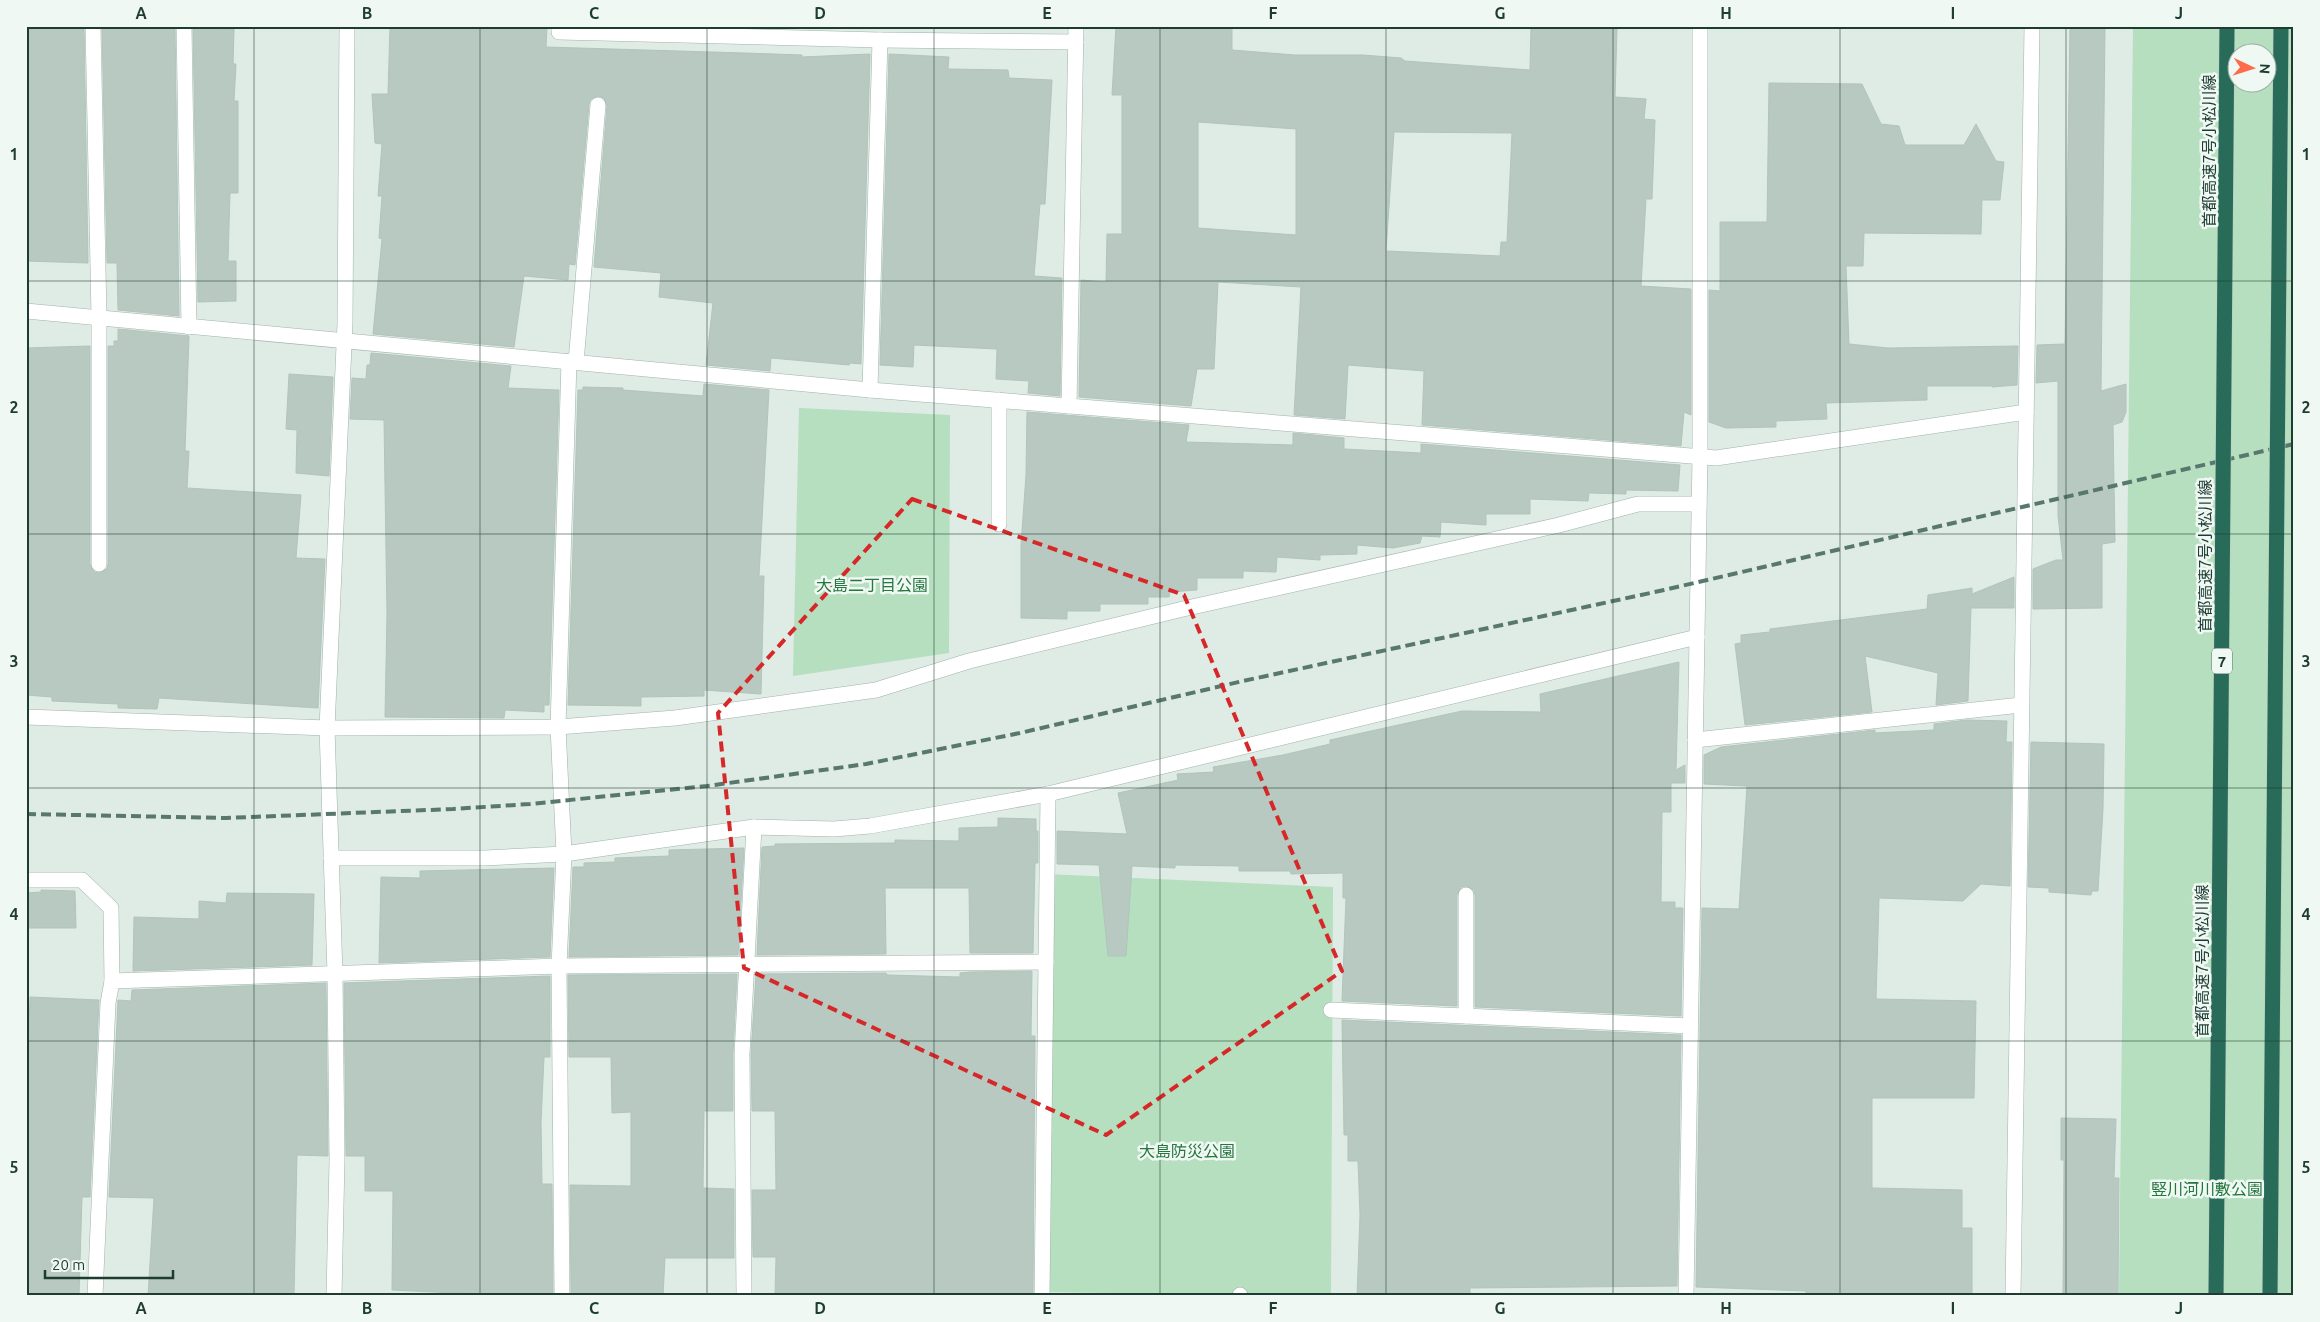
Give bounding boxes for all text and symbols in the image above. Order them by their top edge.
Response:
text: A [135,4,147,22]
text: B [362,4,372,22]
text: C [589,4,599,22]
text: D [814,4,826,22]
text: E [1042,4,1052,22]
text: F [1269,4,1278,22]
text: G [1494,4,1506,22]
text: H [1720,4,1732,22]
text: I [1951,4,1955,22]
text: J [2175,4,2183,22]
north arrow [2228,42,2278,92]
text: N [2257,63,2273,75]
street label: 首都高速7号小松川線 [2200,74,2218,228]
text: 1 [9,145,19,163]
text: 1 [2301,145,2311,163]
text: 2 [9,398,19,416]
text: 2 [2301,398,2311,416]
street label: 首都高速7号小松川線 [2196,479,2214,633]
park label: 大島二丁目公園 [816,576,928,594]
road number: 7 [2212,648,2232,674]
text: 3 [9,652,19,670]
text: 3 [2301,652,2311,670]
street label: 首都高速7号小松川線 [2193,884,2211,1038]
text: 4 [9,905,19,923]
text: 4 [2301,905,2311,923]
park label: 大島防災公園 [1139,1142,1235,1160]
text: 5 [9,1158,19,1176]
text: 5 [2301,1158,2311,1176]
park label: 竪川河川敷公園 [2151,1180,2263,1198]
scale bar [45,1247,172,1279]
text: 20 m [52,1256,85,1273]
text: A [135,1299,147,1317]
text: B [362,1299,372,1317]
text: C [589,1299,599,1317]
text: D [814,1299,826,1317]
text: E [1042,1299,1052,1317]
text: F [1269,1299,1278,1317]
text: G [1494,1299,1506,1317]
text: H [1720,1299,1732,1317]
text: I [1951,1299,1955,1317]
text: J [2175,1299,2183,1317]

